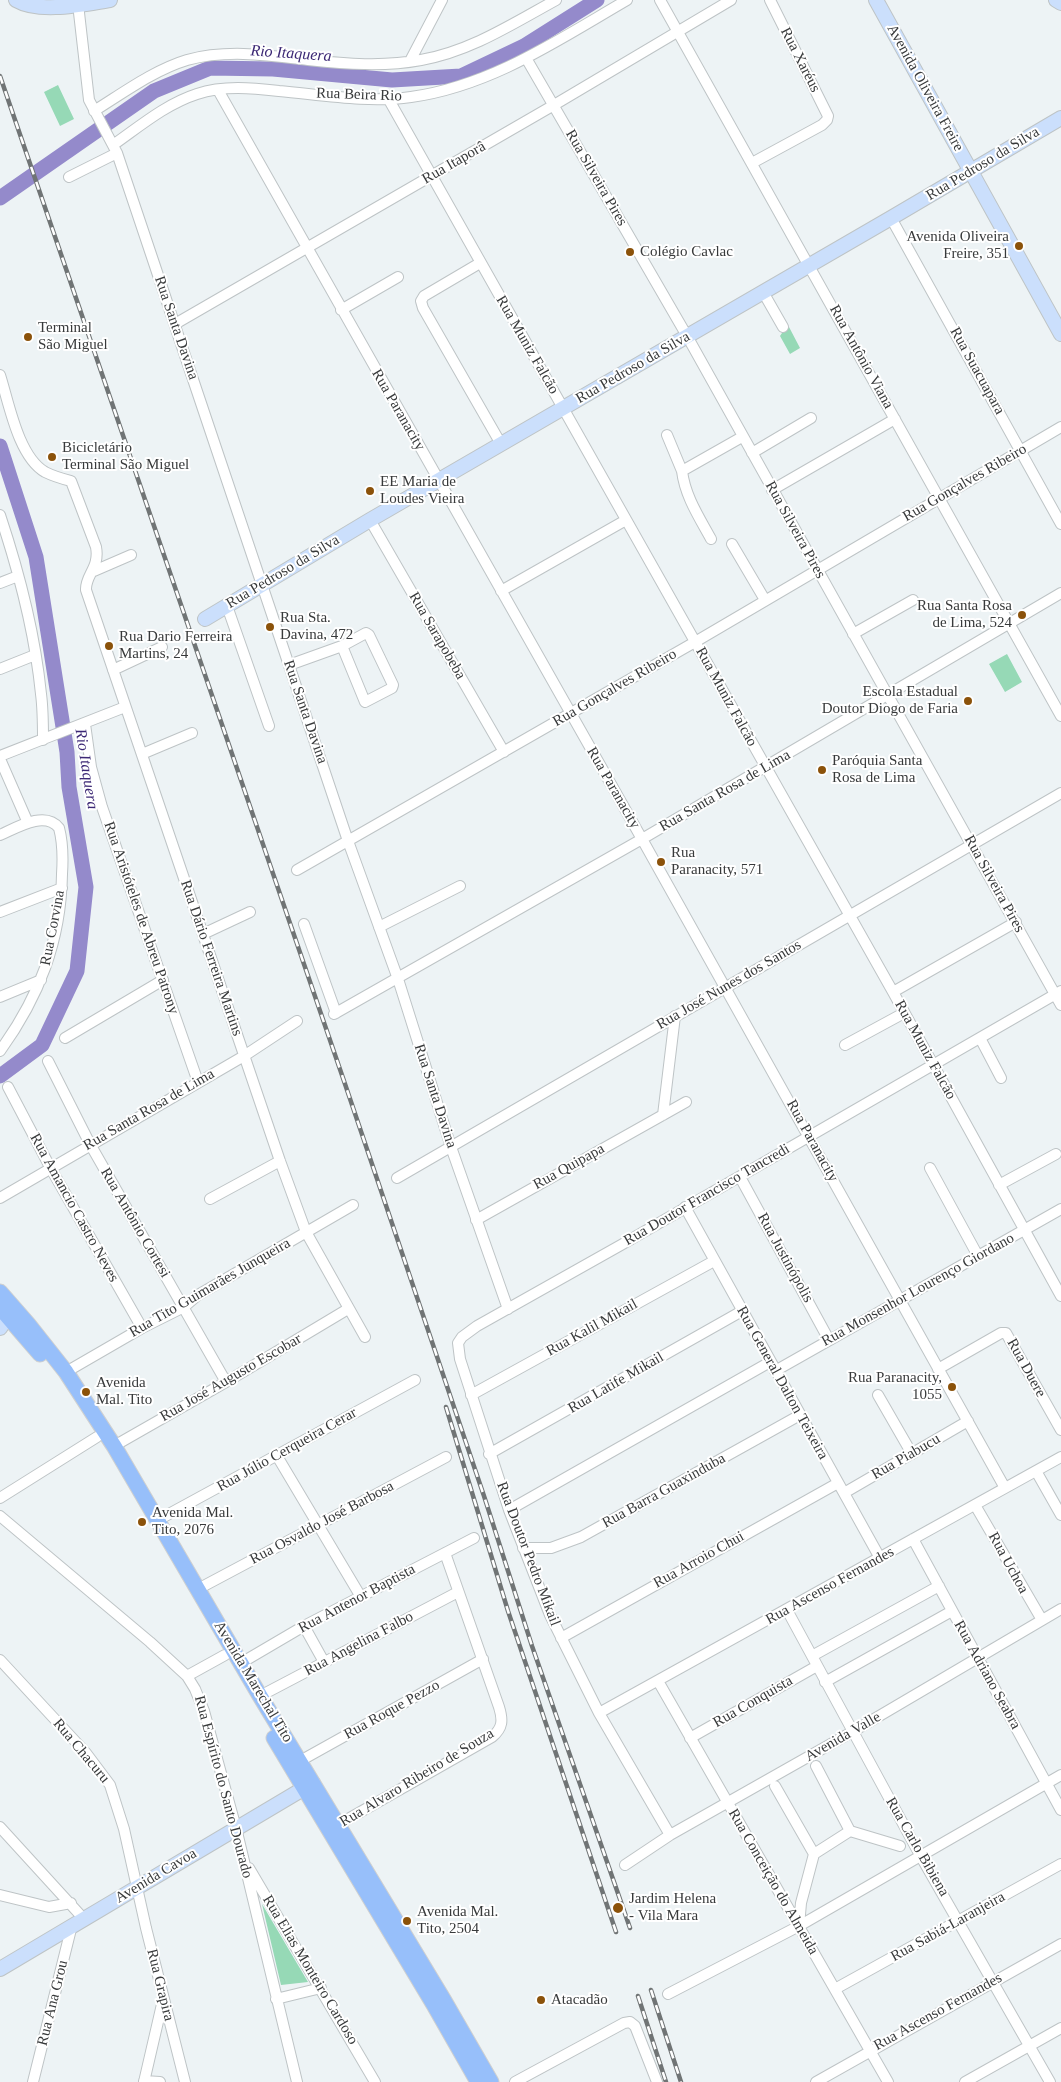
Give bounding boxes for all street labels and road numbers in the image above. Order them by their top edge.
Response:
street label: Avenida Oliveira Freire [883,21,967,155]
street label: Rua Xaréus [776,25,824,95]
street label: Rua Beira Rio [316,85,402,105]
street label: Rua Pedroso da Silva [923,123,1043,205]
street label: Rua Silveira Pires [561,127,631,229]
street label: Rua Itaporâ [419,138,489,188]
street label: Rua Santa Davina [150,274,202,382]
street label: Rua Muniz Falcão [492,293,562,397]
street label: Rua Antônio Viana [825,302,897,412]
street label: Rua Suacuapara [946,324,1008,418]
street label: Rua Pedroso da Silva [573,328,693,408]
street label: Rua Paranacity [367,366,429,454]
street label: Rua Gonçalves Ribeiro [900,440,1030,526]
street label: Rua Silveira Pires [761,478,829,582]
street label: Rua Pedroso da Silva [223,531,343,613]
street label: Rua Sarapobeba [405,589,469,683]
street label: Rua Muniz Falcão [691,644,761,750]
street label: Rua Gonçalves Ribeiro [550,645,680,731]
street label: Rua Santa Davina [279,658,331,766]
street label: Rua Paranacity [582,744,644,832]
street label: Rua Santa Rosa de Lima [656,746,794,836]
street label: Rua Aristóteles de Abreu Patrony [100,819,182,1017]
street label: Rua Silveira Pires [960,832,1028,936]
street label: Rua Dário Ferreira Martins [176,878,246,1038]
street label: Rua Corvina [37,889,69,967]
street label: Rua José Nunes dos Santos [653,936,805,1034]
street label: Rua Muniz Falcão [890,997,960,1103]
street label: Rua Santa Davina [410,1042,460,1150]
street label: Rua Santa Rosa de Lima [80,1065,218,1155]
street label: Rua Paranacity [782,1097,842,1185]
street label: Rua Amancio Castro Neves [26,1131,122,1285]
street label: Rua Quipapa [530,1140,608,1194]
street label: Rua Doutor Francisco Tancredi [621,1140,793,1250]
street label: Rua Antônio Cortesi [96,1165,174,1281]
street label: Rua Justinópolis [753,1210,817,1306]
street label: Rua Monsenhor Lourenço Giordano [818,1229,1018,1351]
street label: Rua Tito Guimarães Junqueira [126,1234,294,1342]
street label: Rua Kalil Mikail [543,1295,641,1361]
street label: Rua General Dalton Teixeira [732,1303,832,1463]
street label: Rua José Augusto Escobar [157,1330,305,1426]
street label: Rua Duere [1002,1335,1050,1401]
street label: Rua Latife Mikail [565,1348,667,1418]
street label: Rua Júlio Cerqueira Cerar [214,1404,360,1496]
street label: Rua Piabucu [868,1430,944,1484]
street label: Rua Barra Guaxinduba [599,1450,729,1532]
street label: Rua Osvaldo José Barbosa [247,1477,397,1569]
street label: Rua Doutor Pedro Mikail [492,1479,564,1629]
street label: Rua Arroio Chui [651,1528,747,1592]
street label: Rua Uchoa [984,1529,1032,1597]
street label: Rua Ascenso Fernandes [763,1543,897,1629]
street label: Rua Antenor Baptista [295,1561,419,1637]
street label: Rua Angelina Falbo [301,1608,417,1680]
street label: Rua Adriano Seabra [950,1617,1024,1733]
street label: Avenida Marechal Tito [210,1618,296,1746]
street label: Rua Conquista [710,1672,796,1732]
street label: Rua Roque Pezzo [341,1676,443,1744]
street label: Rua Espírito do Santo Dourado [190,1694,256,1880]
street label: Avenida Valle [802,1708,884,1766]
street label: Rua Chacuru [49,1715,113,1787]
street label: Rua Alvaro Ribeiro de Souza [337,1725,497,1831]
street label: Rua Carlo Bibiena [881,1794,953,1900]
street label: Rua Conceição do Almeida [724,1806,822,1958]
street label: Avenida Cavoa [112,1845,200,1907]
street label: Rua Sabiá-Laranjeira [888,1888,1008,1966]
street label: Rua Elias Monteiro Cardoso [258,1892,362,2048]
street label: Rua Grapira [142,1947,178,2023]
street label: Rua Ana Grou [34,1958,72,2048]
street label: Rua Ascenso Fernandes [871,1969,1005,2055]

